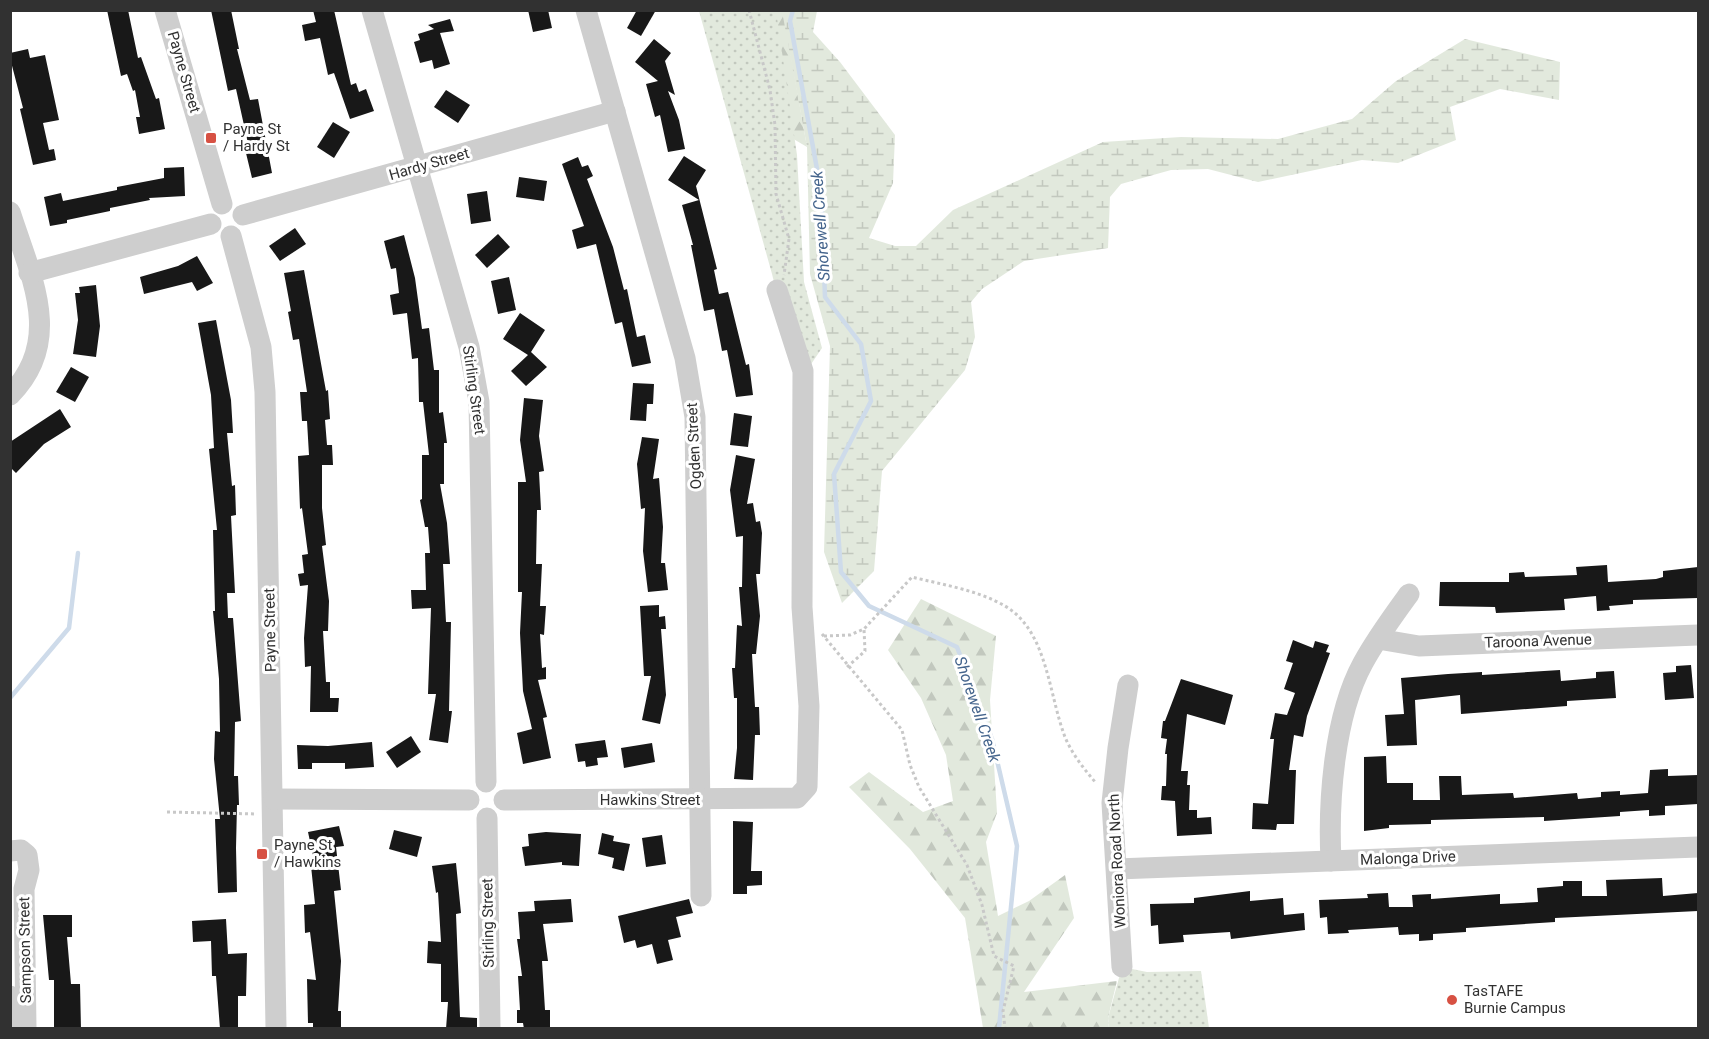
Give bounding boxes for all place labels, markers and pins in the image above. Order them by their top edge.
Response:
place label: Payne St / Hardy St [223,120,290,155]
marker: Payne St / Hardy St [204,131,218,145]
place label: Payne St / Hawkins [274,836,341,871]
marker: Payne St / Hawkins [255,847,269,861]
place label: TasTAFE Burnie Campus [1464,982,1566,1017]
marker: TasTAFE Burnie Campus [1445,993,1459,1007]

